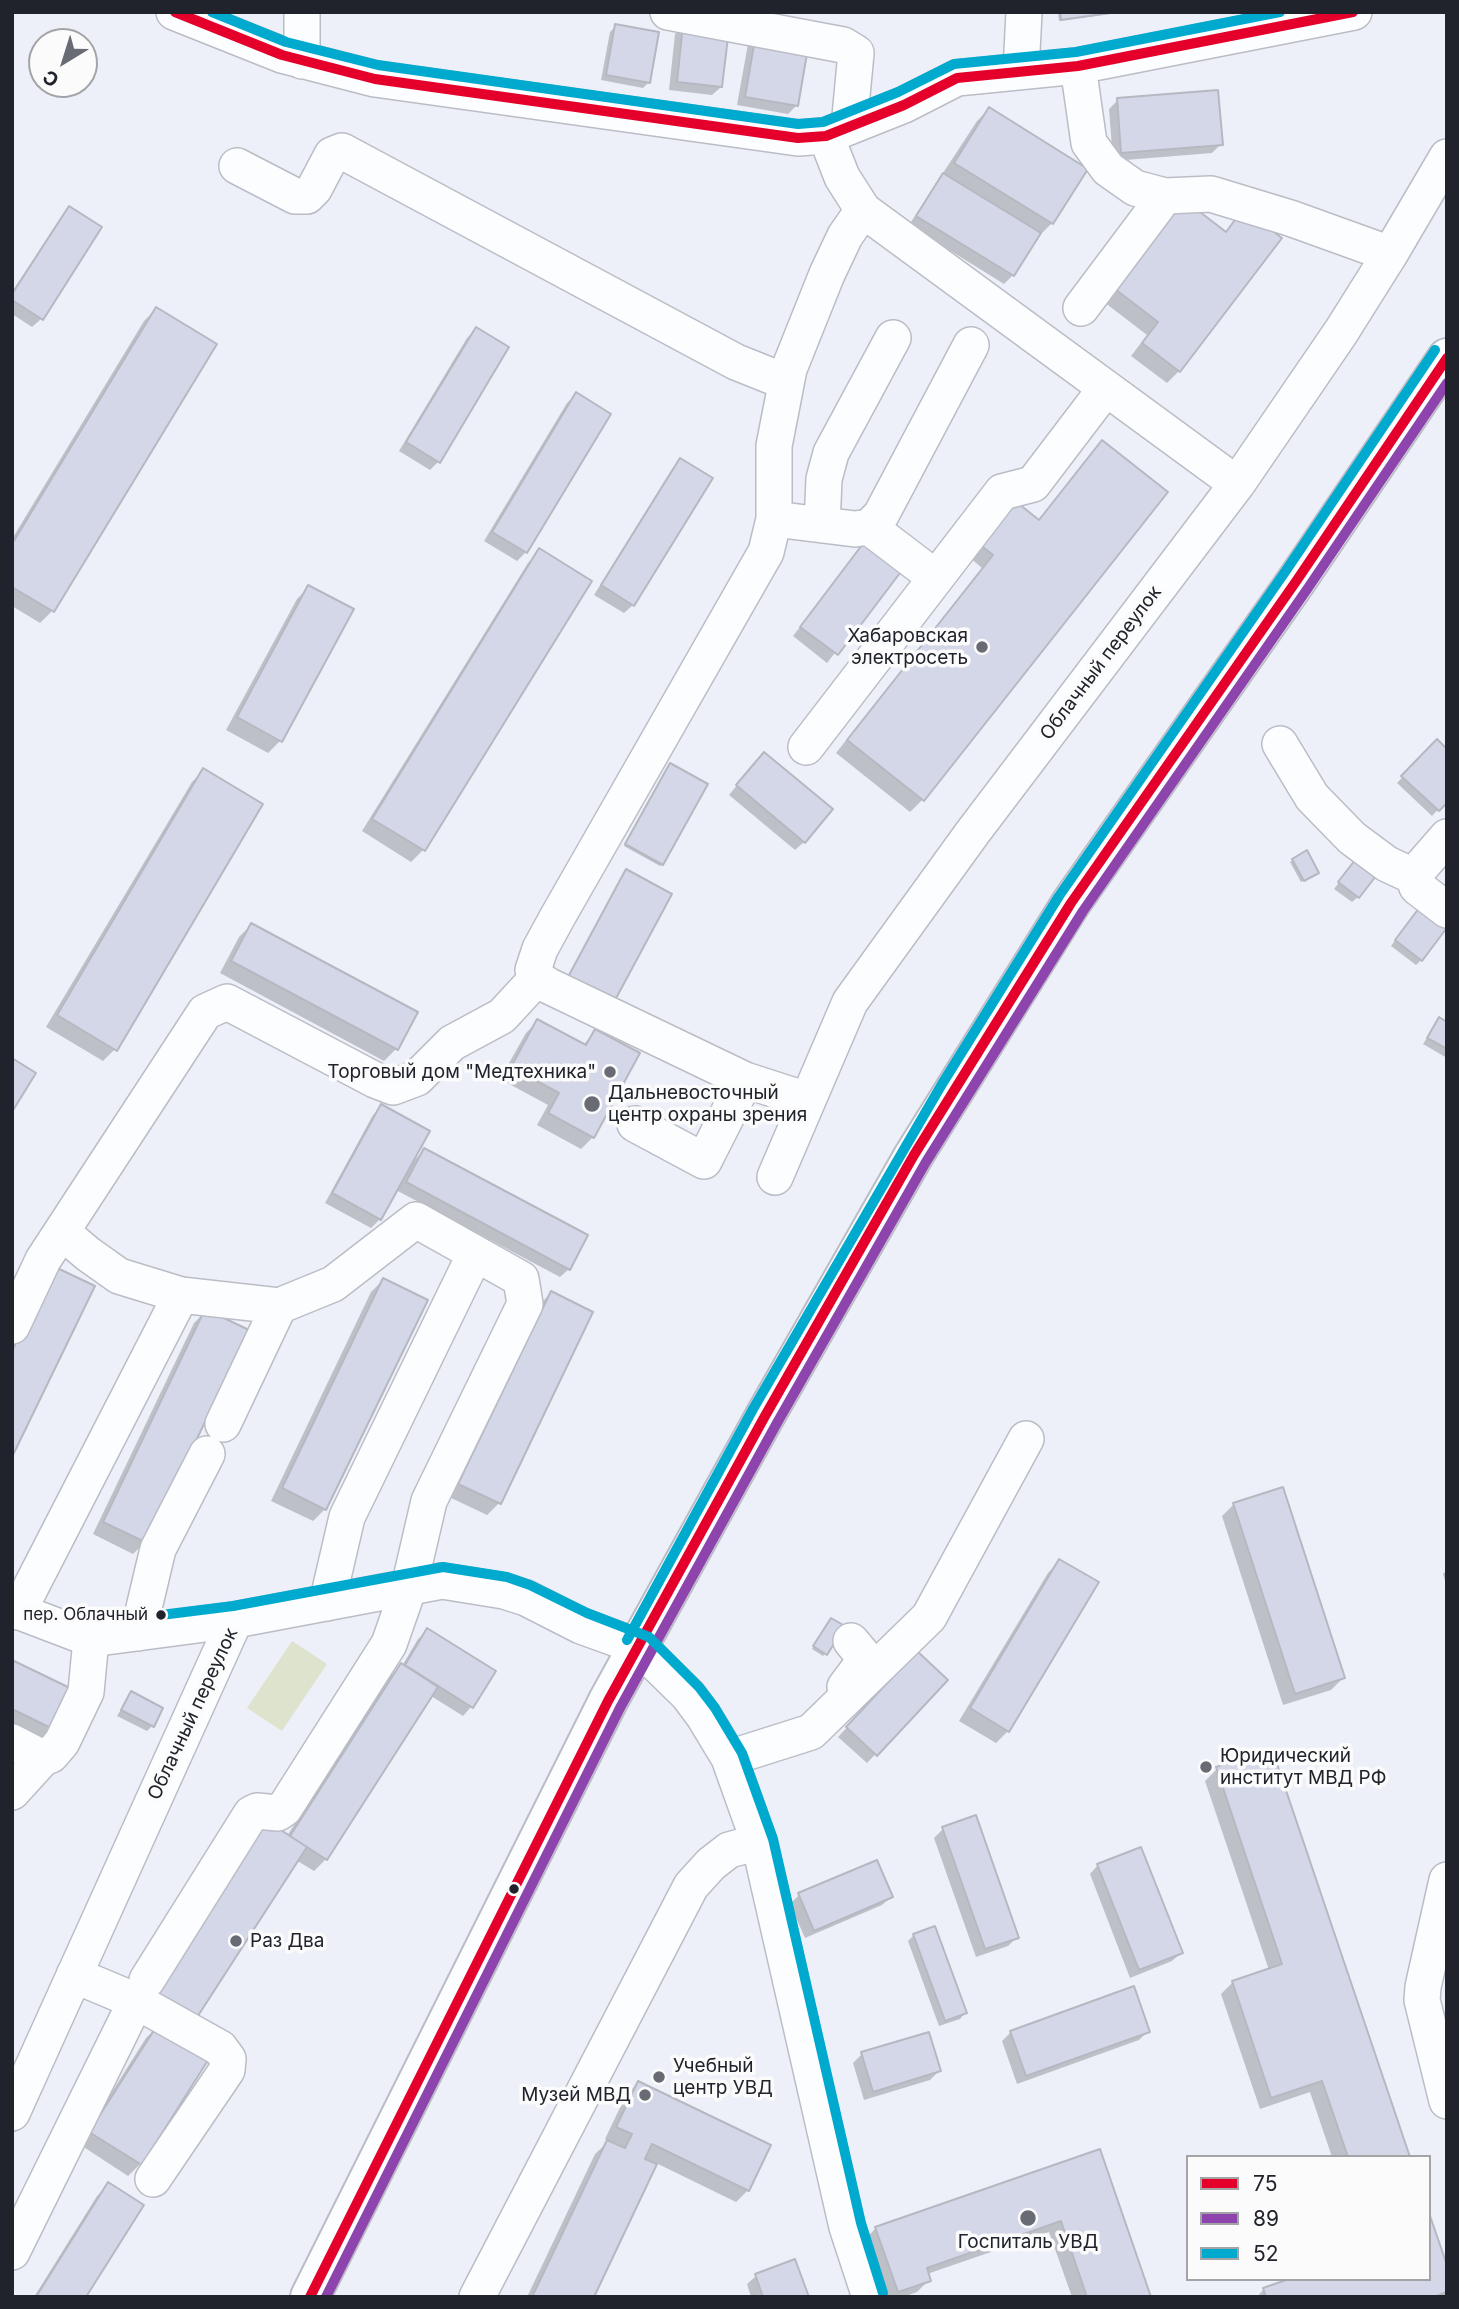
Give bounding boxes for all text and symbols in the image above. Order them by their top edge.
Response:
north arrow [28,28,98,98]
text: С [38,65,64,92]
street label: Облачный переулок [1036,581,1166,745]
place label: Хабаровская электросеть [847,625,968,669]
marker: Хабаровская электросеть [974,639,990,655]
place label: Торговый дом "Медтехника" [327,1061,596,1083]
marker: Торговый дом "Медтехника" [602,1064,618,1080]
place label: Дальневосточный центр охраны зрения [608,1082,807,1126]
marker: Дальневосточный центр охраны зрения [582,1094,602,1114]
place label: пер. Облачный [23,1605,148,1625]
marker: пер. Облачный [154,1608,168,1622]
street label: Облачный переулок [143,1624,243,1804]
place label: Юридический институт МВД РФ [1220,1745,1386,1789]
marker: Юридический институт МВД РФ [1198,1759,1214,1775]
unlabelled marker [507,1882,521,1896]
place label: Раз Два [250,1930,325,1952]
marker: Раз Два [228,1933,244,1949]
place label: Учебный центр УВД [673,2055,773,2099]
marker: Учебный центр УВД [651,2069,667,2085]
place label: Музей МВД [521,2084,631,2106]
marker: Музей МВД [637,2087,653,2103]
legend [1186,2155,1431,2281]
text: 75 [1253,2171,1277,2196]
text: 89 [1253,2206,1279,2231]
marker: Госпиталь УВД [1018,2208,1038,2228]
place label: Госпиталь УВД [958,2231,1098,2253]
text: 52 [1253,2241,1279,2266]

